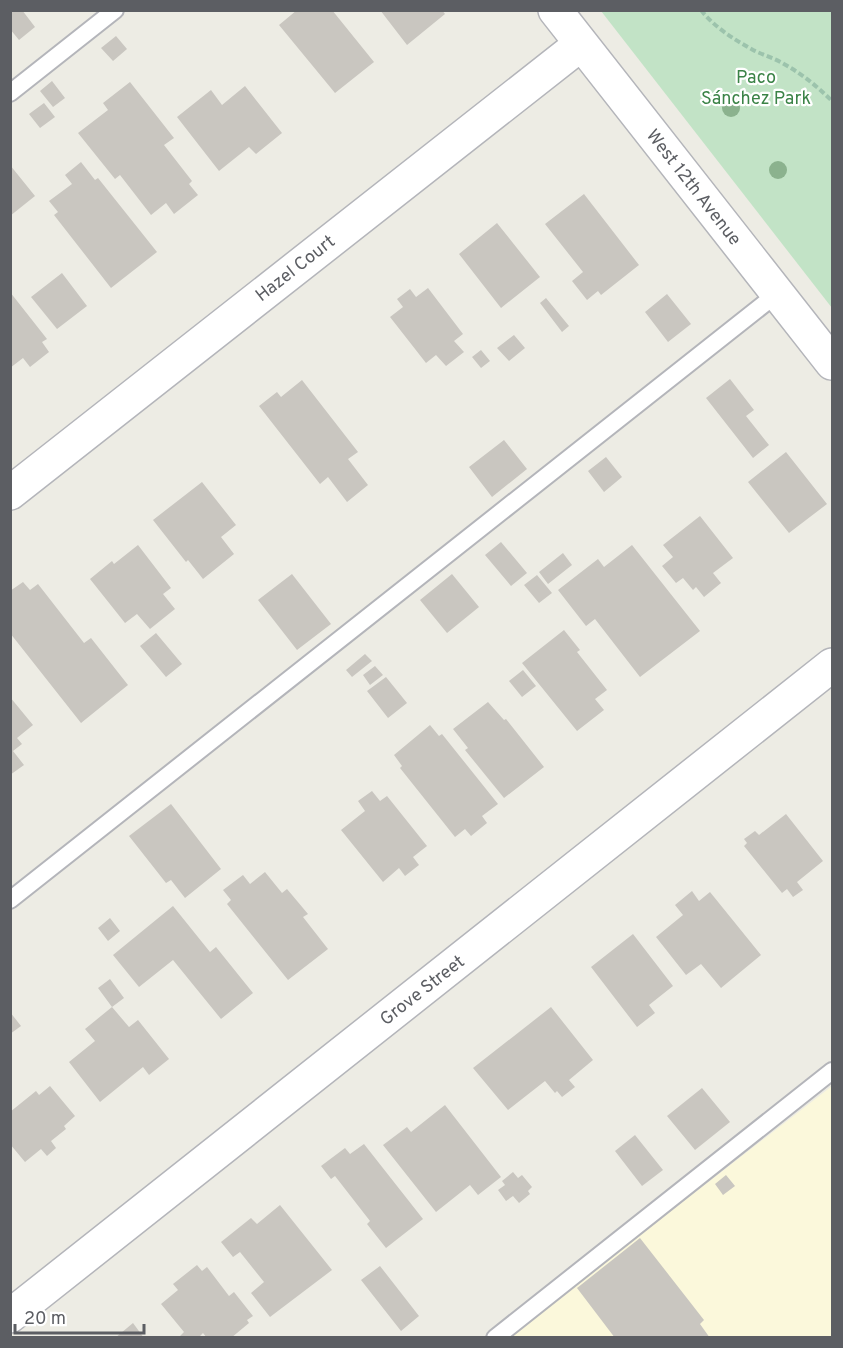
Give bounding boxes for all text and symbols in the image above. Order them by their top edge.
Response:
park label: Paco Sánchez Park [701,67,811,111]
street label: West 12th Avenue [640,125,745,251]
street label: Hazel Court [251,231,341,308]
street label: Grove Street [376,951,470,1031]
scale bar [15,1297,144,1335]
text: 20 m [24,1308,66,1331]

